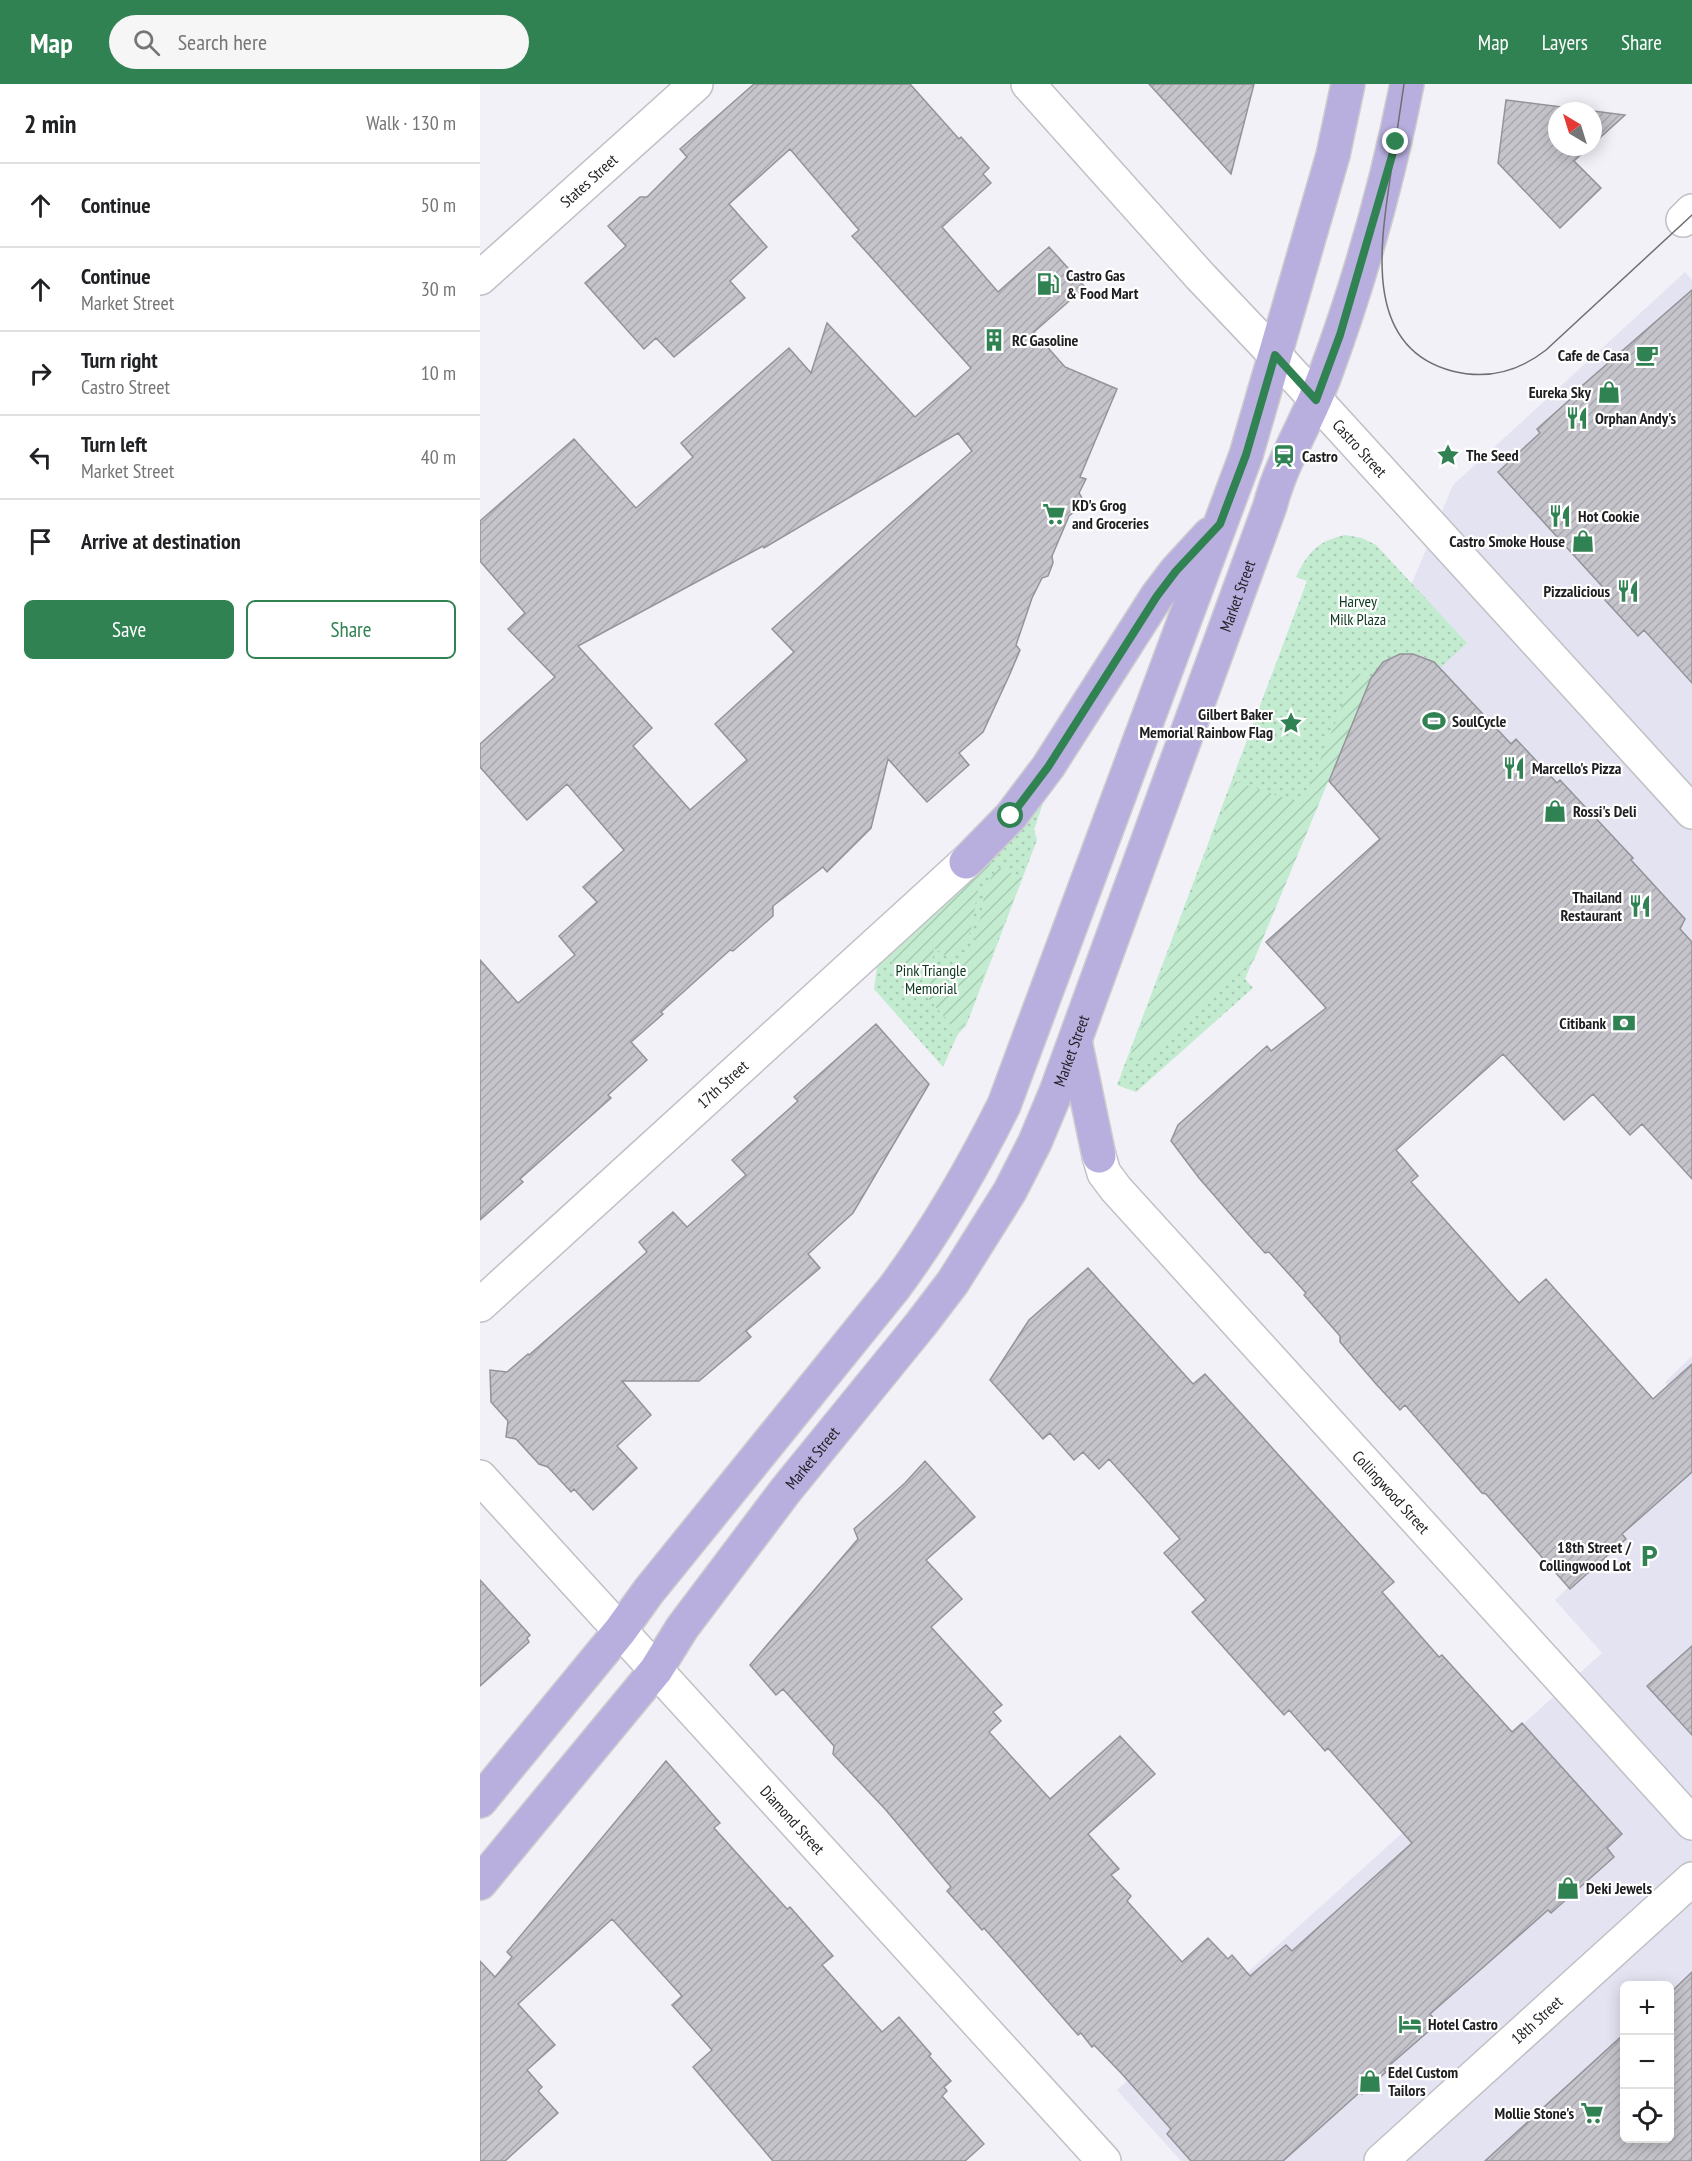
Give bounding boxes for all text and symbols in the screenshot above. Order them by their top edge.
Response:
search box [109,15,529,69]
text: Map [30,24,73,61]
icon: search [130,26,163,59]
text: Search here [178,28,267,56]
text: Map [1478,29,1509,56]
text: Layers [1542,29,1588,56]
text: Share [1621,29,1662,56]
north arrow [1548,102,1602,156]
text: 2 min [24,107,77,140]
text: Walk · 130 m [366,110,456,136]
route end [1382,128,1408,154]
street label: States Street [556,149,622,211]
icon: ahead [24,189,57,222]
text: Continue [81,191,151,219]
text: 50 m [421,192,456,218]
text: Continue [81,262,151,290]
place label: Castro Gas & Food Mart [1066,265,1139,303]
fuel station icon: Castro Gas & Food Mart [1035,271,1061,297]
icon: ahead [24,273,57,306]
text: 30 m [421,276,456,302]
text: Market Street [81,290,174,316]
building icon: RC Gasoline [981,327,1007,353]
place label: RC Gasoline [1012,330,1079,350]
cafe icon: Cafe de Casa [1634,342,1660,368]
place label: Cafe de Casa [1558,345,1629,365]
text: Turn right [81,346,158,374]
icon: right [24,357,57,390]
text: 10 m [421,360,456,386]
text: Castro Street [81,374,170,400]
shop icon: Eureka Sky [1596,379,1622,405]
place label: Eureka Sky [1529,382,1592,402]
restaurant icon: Orphan Andy's [1564,405,1590,431]
place label: Orphan Andy's [1595,408,1677,428]
street label: Castro Street [1329,415,1392,482]
text: Turn left [81,430,147,458]
icon: left [24,441,57,474]
place icon: The Seed [1435,442,1461,468]
station icon: Castro [1271,443,1297,469]
text: 40 m [421,444,456,470]
place label: The Seed [1466,445,1519,465]
place label: Castro [1302,446,1338,466]
text: Market Street [81,458,174,484]
place label: KD's Grog and Groceries [1072,495,1149,533]
supermarket icon: KD's Grog and Groceries [1041,501,1067,527]
restaurant icon: Hot Cookie [1547,503,1573,529]
place label: Hot Cookie [1578,506,1640,526]
icon: arrive [24,525,57,558]
text: Arrive at destination [81,527,241,555]
shop icon: Castro Smoke House [1570,528,1596,554]
place label: Castro Smoke House [1449,531,1565,551]
street label: Market Street [1215,557,1260,634]
restaurant icon: Pizzalicious [1615,578,1641,604]
place label: Pizzalicious [1543,581,1610,601]
park label: Harvey Milk Plaza [1330,591,1386,629]
button: Save [24,600,234,659]
button: Share [246,600,456,659]
place label: Gilbert Baker Memorial Rainbow Flag [1139,704,1273,742]
sports icon: SoulCycle [1421,708,1447,734]
place icon: Gilbert Baker Memorial Rainbow Flag [1278,710,1304,736]
place label: SoulCycle [1452,711,1507,731]
restaurant icon: Marcello's Pizza [1501,755,1527,781]
place label: Marcello's Pizza [1532,758,1622,778]
shop icon: Rossi's Deli [1542,798,1568,824]
place label: Rossi's Deli [1573,801,1637,821]
route start [997,802,1023,828]
place label: Thailand Restaurant [1561,887,1622,925]
restaurant icon: Thailand Restaurant [1627,893,1653,919]
park label: Pink Triangle Memorial [896,960,966,998]
bank icon: Citibank [1611,1010,1637,1036]
street label: Market Street [1049,1012,1094,1089]
place label: Citibank [1559,1013,1606,1033]
street label: 17th Street [693,1055,753,1112]
street label: Market Street [781,1422,844,1493]
street label: Collingwood Street [1348,1446,1434,1538]
place label: 18th Street / Collingwood Lot [1539,1537,1631,1575]
parking icon: 18th Street / Collingwood Lot [1636,1543,1662,1569]
street label: Diamond Street [756,1781,830,1859]
shop icon: Deki Jewels [1555,1875,1581,1901]
place label: Deki Jewels [1586,1878,1653,1898]
map controls [1620,1981,1674,2143]
button: + [1620,1981,1674,2035]
street label: 18th Street [1507,1991,1567,2048]
hotel icon: Hotel Castro [1397,2011,1423,2037]
place label: Hotel Castro [1428,2014,1498,2034]
button: − [1620,2035,1674,2089]
place label: Edel Custom Tailors [1388,2062,1458,2100]
shop icon: Edel Custom Tailors [1357,2068,1383,2094]
button: locate [1620,2089,1674,2143]
supermarket icon: Mollie Stone's [1579,2100,1605,2126]
place label: Mollie Stone's [1495,2103,1574,2123]

